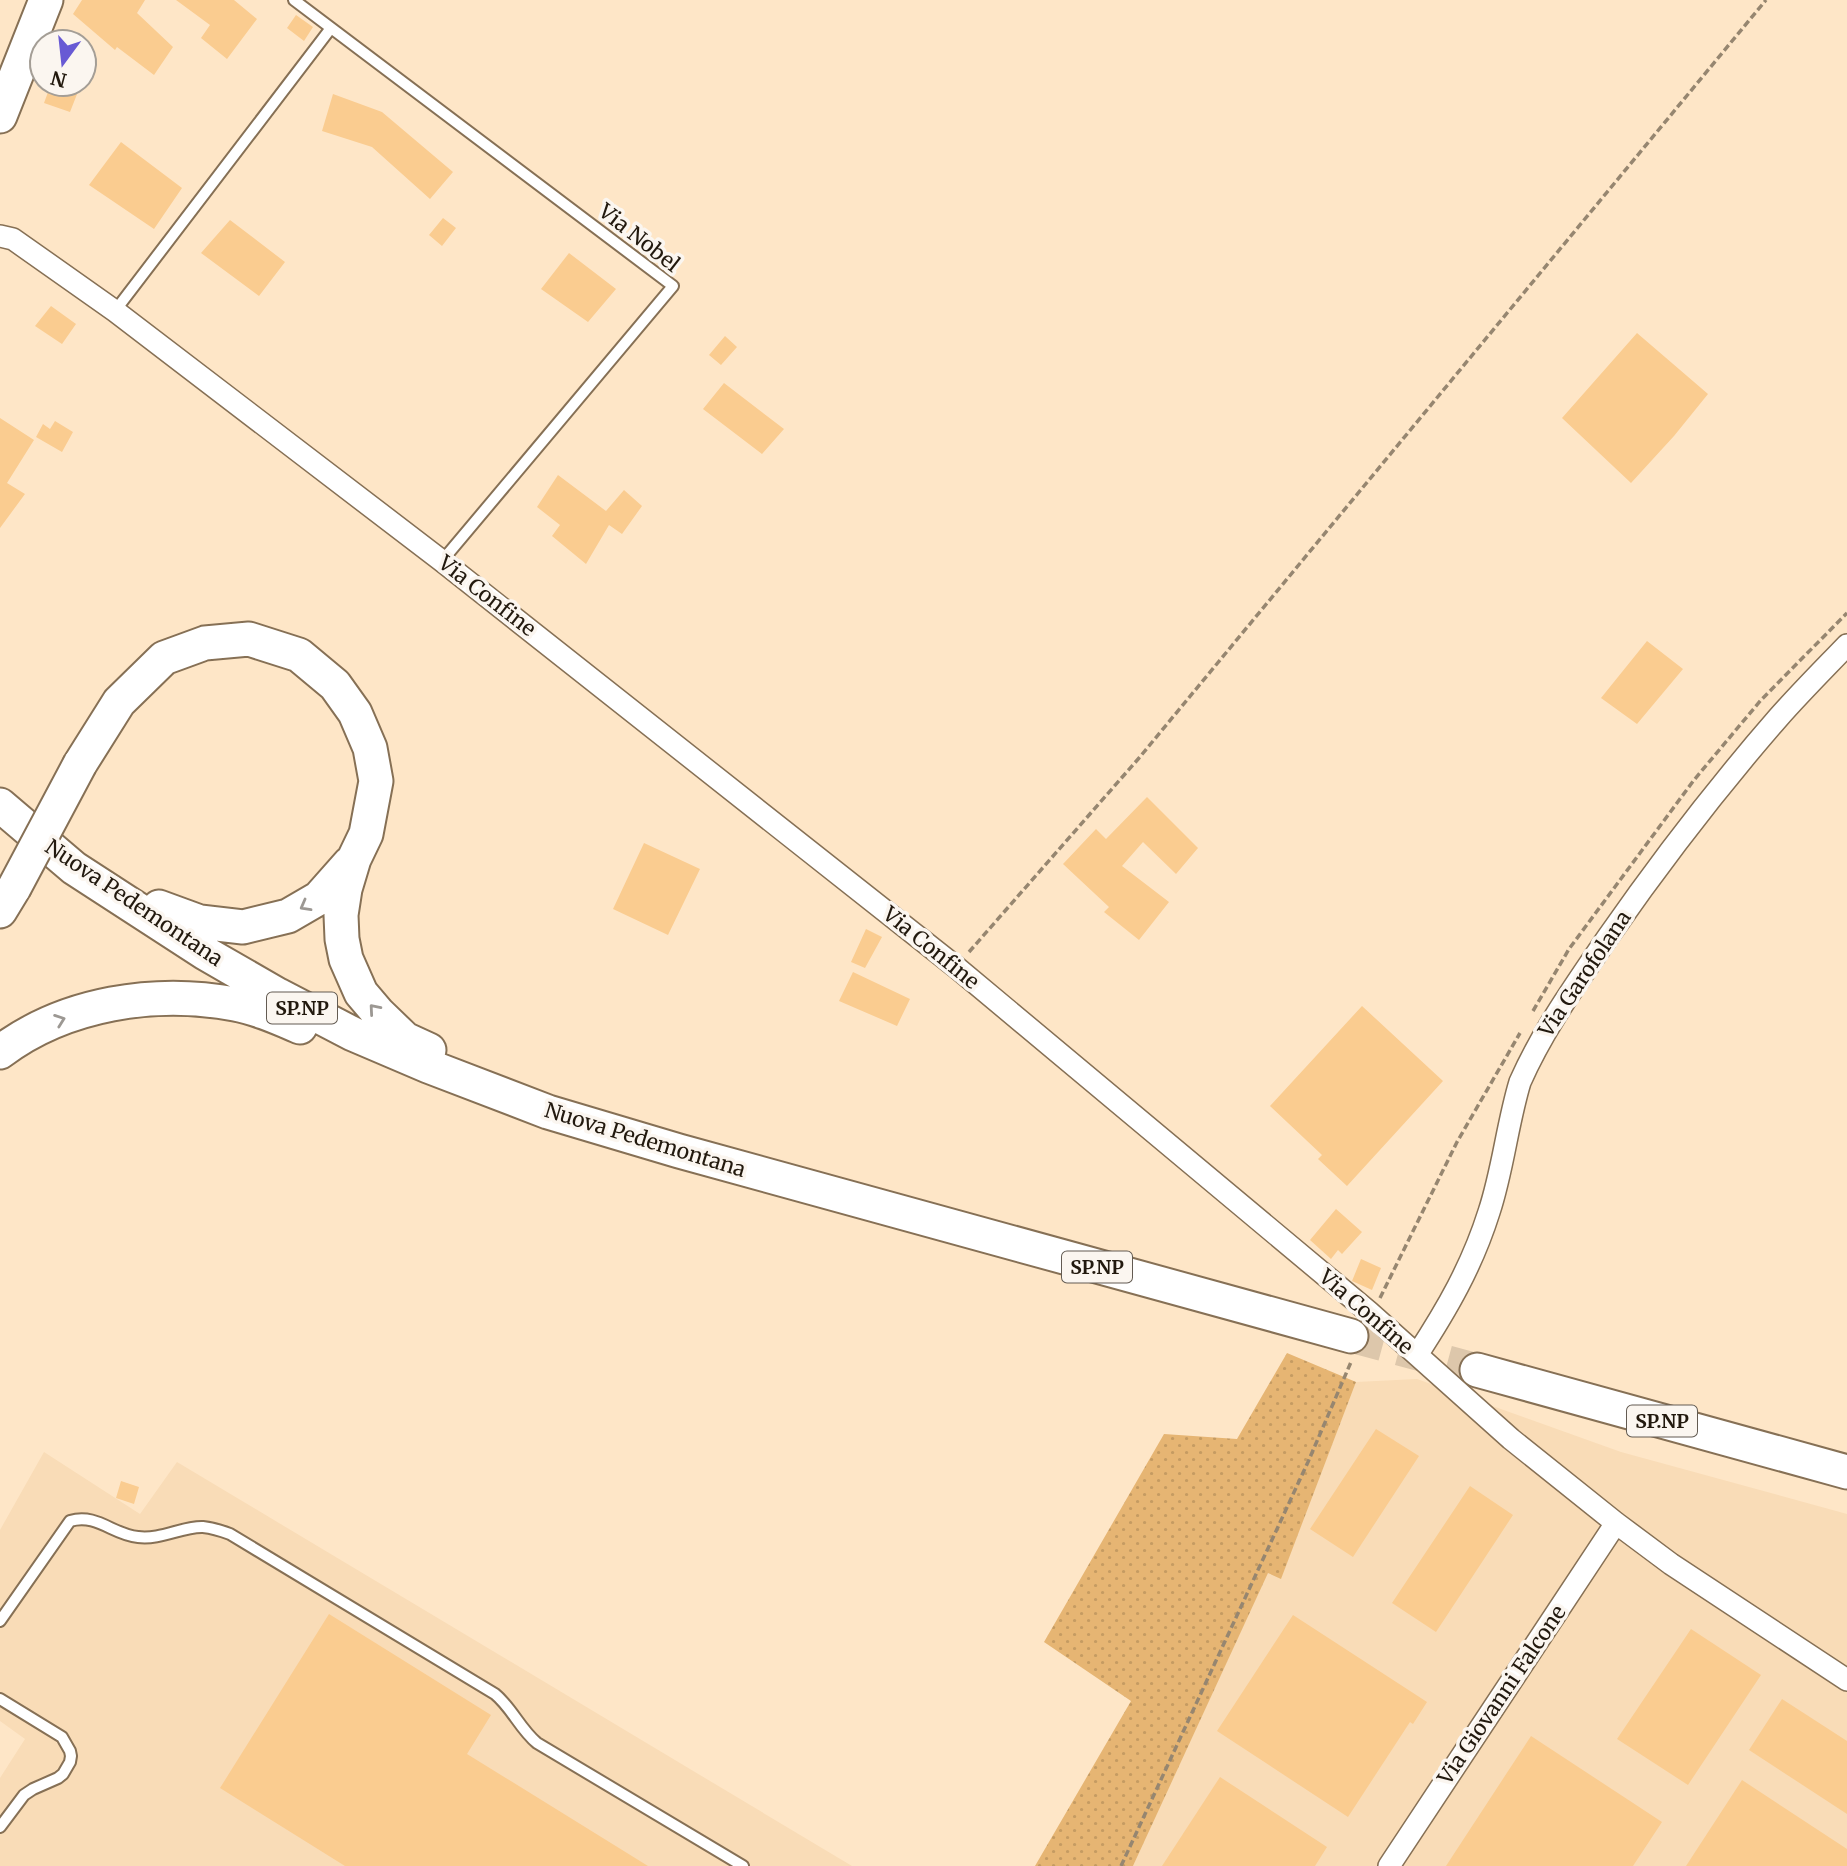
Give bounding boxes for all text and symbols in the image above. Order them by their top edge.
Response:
north arrow [28,28,98,98]
text: N [48,66,69,93]
street label: Via Nobel [592,197,686,278]
street label: Via Confine [432,549,541,642]
street label: Nuova Pedemontana [40,833,228,972]
one-way arrow [300,898,313,911]
street label: Via Confine [877,900,985,995]
street label: Via Garofolana [1532,905,1637,1043]
road number: SP.NP [267,992,337,1024]
one-way arrow [370,1004,382,1017]
one-way arrow [53,1014,65,1028]
street label: Nuova Pedemontana [541,1096,749,1183]
road number: SP.NP [1062,1252,1132,1282]
street label: Via Confine [1313,1263,1419,1360]
road number: SP.NP [1627,1406,1697,1436]
street label: Via Giovanni Falcone [1431,1600,1572,1790]

